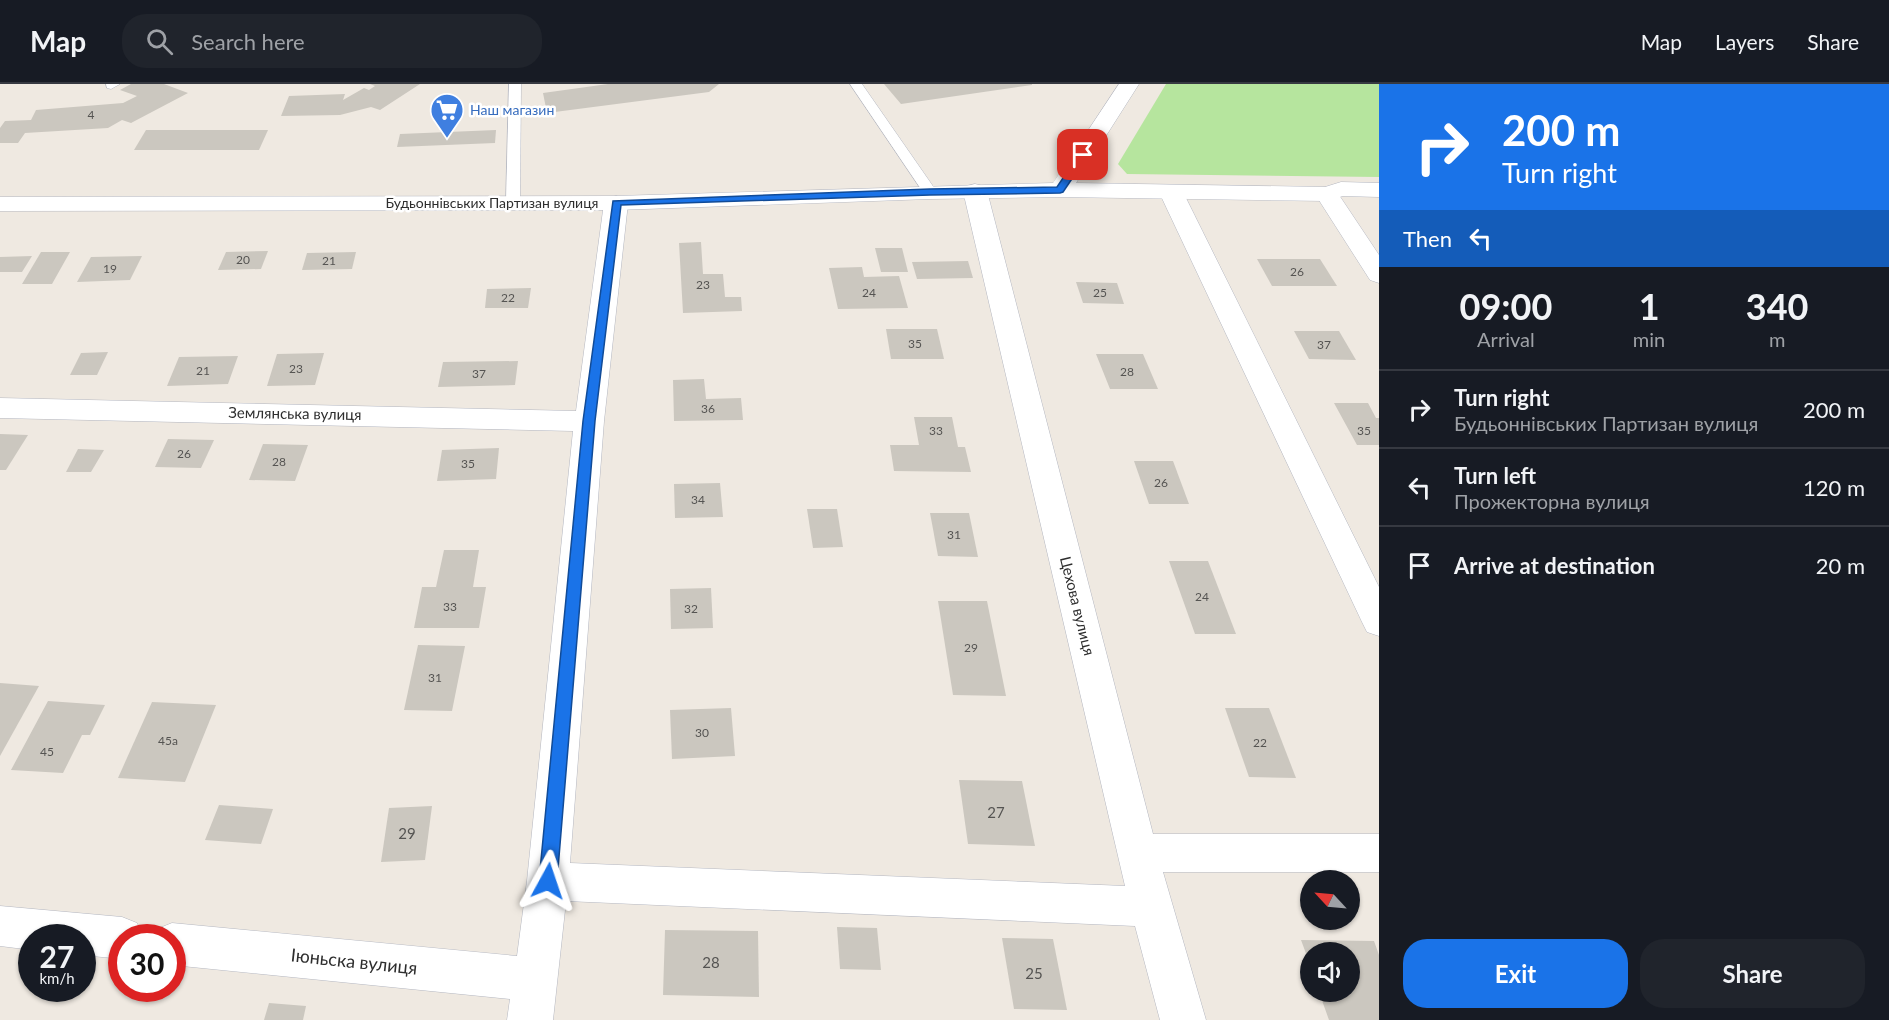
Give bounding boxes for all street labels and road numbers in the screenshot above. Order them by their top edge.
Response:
street label: Будьоннівських Партизан вулиця [385,194,599,211]
street label: Землянська вулиця [228,403,362,423]
street label: Цехова вулиця [1057,554,1099,657]
street label: Iюньска вулиця [290,943,418,979]

